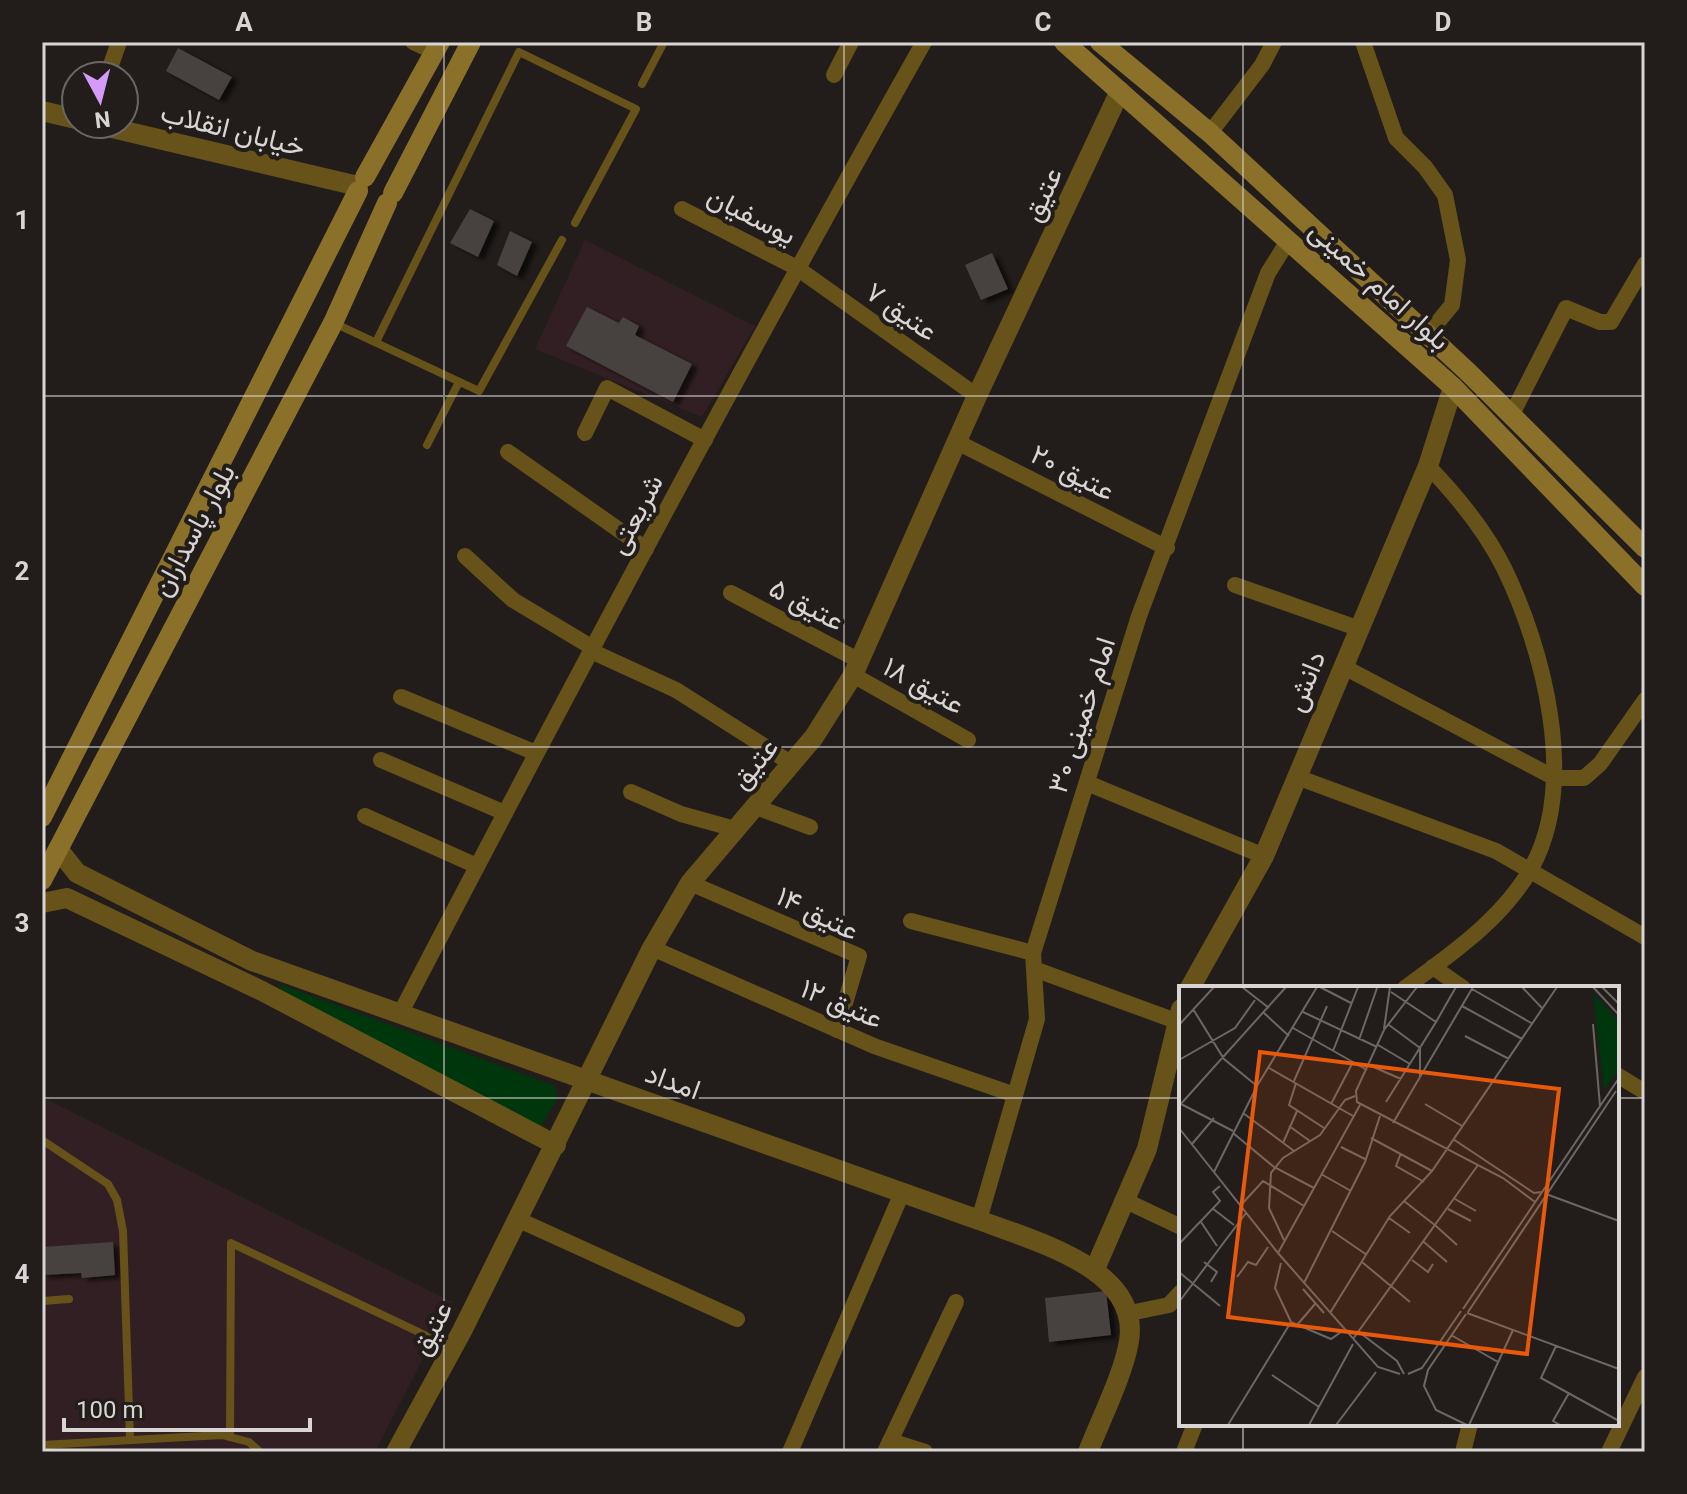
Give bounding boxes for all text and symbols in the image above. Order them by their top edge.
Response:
text: A [235,7,253,37]
text: B [636,7,652,37]
text: C [1034,7,1052,37]
text: D [1435,7,1451,37]
north arrow [60,60,140,140]
street label: خیابان انقلاب [157,96,308,163]
text: N [93,106,112,133]
street label: عتیق [1016,162,1069,227]
street label: یوسفیان [701,179,802,253]
text: 1 [15,205,29,235]
street label: بلوار امام خمینی [1301,214,1457,359]
street label: عتیق ۷ [860,275,944,348]
street label: عتیق ۲۰ [1025,437,1120,508]
street label: بلوار پاسداران [145,458,244,603]
street label: شریعتی [601,469,671,560]
text: 2 [15,556,29,586]
street label: عتیق ۵ [764,571,850,638]
street label: امام خمینی ۳۰ [1041,633,1124,798]
street label: دانش [1278,646,1332,716]
street label: عتیق ۱۸ [877,650,970,721]
street label: عتیق [724,731,785,796]
street label: عتیق ۱۴ [771,879,864,947]
text: 3 [15,908,29,938]
street label: عتیق ۱۲ [796,971,888,1035]
inset map [1179,986,1619,1426]
street label: امداد [641,1056,705,1107]
text: 4 [15,1259,30,1289]
street label: عتیق [404,1296,459,1361]
scale bar [64,1382,310,1432]
text: 100 m [76,1396,143,1424]

